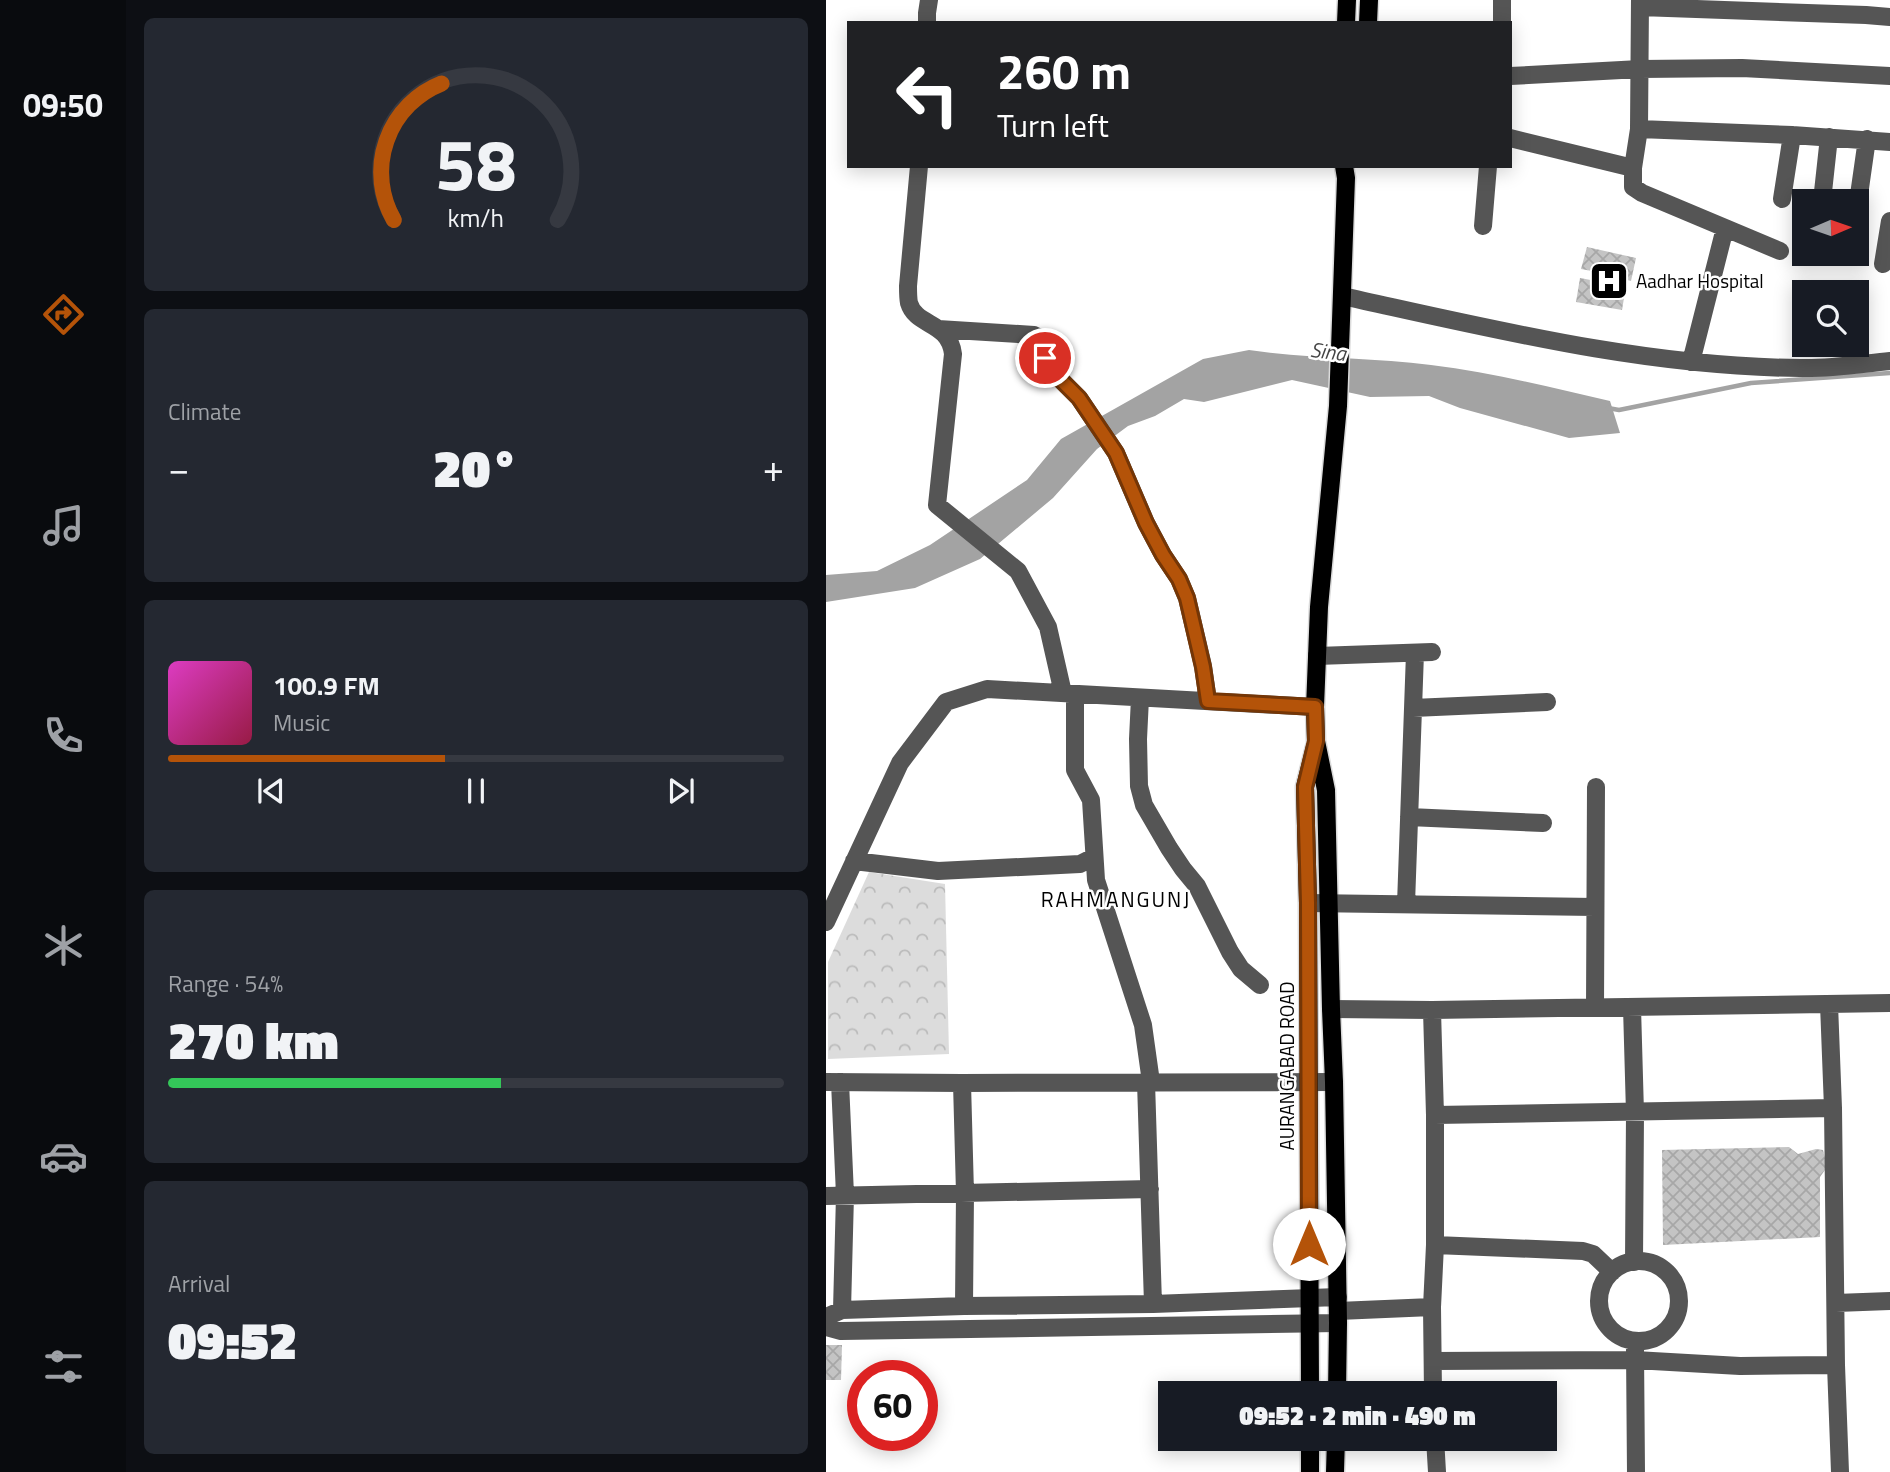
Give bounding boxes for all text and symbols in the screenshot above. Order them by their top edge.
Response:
text: 260 m [997,33,1131,108]
icon: left [882,49,973,140]
text: 09:50 [23,81,103,129]
text: Turn left [997,101,1109,149]
text: 58 [435,109,517,219]
north arrow [1792,189,1869,266]
map controls [1792,189,1869,357]
text: km/h [448,199,504,237]
hospital icon: Aadhar Hospital [1588,260,1630,302]
place label: Aadhar Hospital [1636,266,1764,295]
button: search [1792,280,1869,357]
icon: directions [39,290,88,339]
pin [1015,328,1075,388]
water label: Sina [1308,333,1349,369]
icon: arrive [1026,339,1064,377]
text: Climate [168,394,241,429]
text: 20° [433,428,519,507]
text: − [168,439,189,497]
text: + [763,439,784,497]
icon: music [39,501,88,550]
text: 100.9 FM [273,666,380,705]
text: Music [273,705,330,740]
icon: phone [39,711,88,760]
icon: previous [252,772,290,810]
icon: pause [457,772,495,810]
icon: next [662,772,700,810]
district label: RAHMANGUNJ [1041,883,1191,915]
icon: climate [39,921,88,970]
text: Range · 54% [168,966,283,1001]
street label: AURANGABAD ROAD [1272,981,1301,1151]
text: 270 km [168,1000,339,1079]
icon: car [39,1132,88,1181]
position arrow [1272,1207,1346,1281]
text: Arrival [168,1266,230,1301]
text: 09:52 [168,1300,297,1379]
icon: filters [39,1342,88,1391]
speed limit sign: 60 [847,1360,938,1451]
text: 09:52 · 2 min · 490 m [1239,1396,1476,1435]

